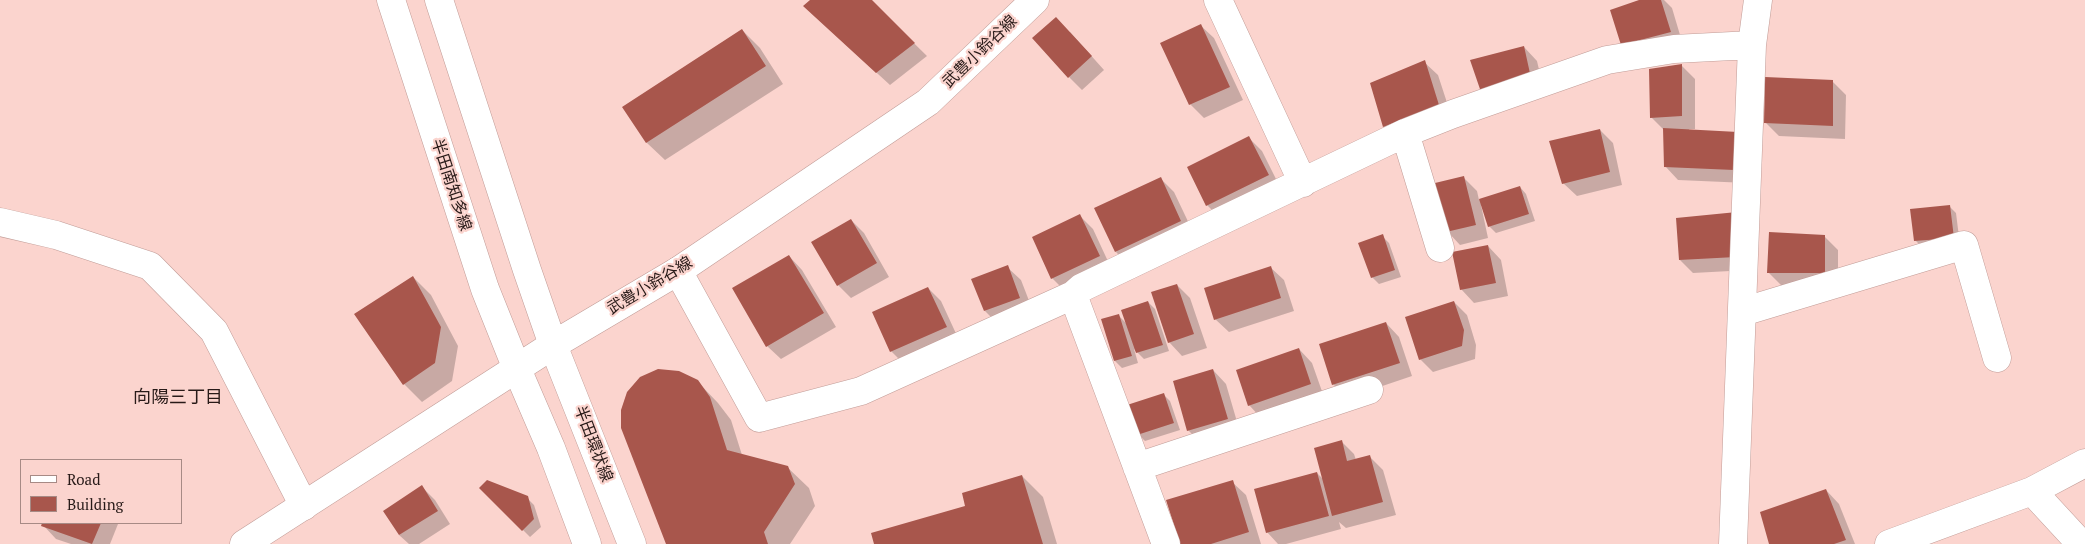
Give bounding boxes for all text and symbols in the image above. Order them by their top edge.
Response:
street label: 武豊小鈴谷線 [939,12,1021,92]
street label: 半田南知多線 [427,136,475,234]
street label: 武豊小鈴谷線 [604,253,696,319]
district label: 向陽三丁目 [133,387,223,409]
street label: 半田環状線 [570,403,616,485]
legend [20,459,182,524]
text: Road [67,469,100,489]
text: Building [67,494,124,514]

